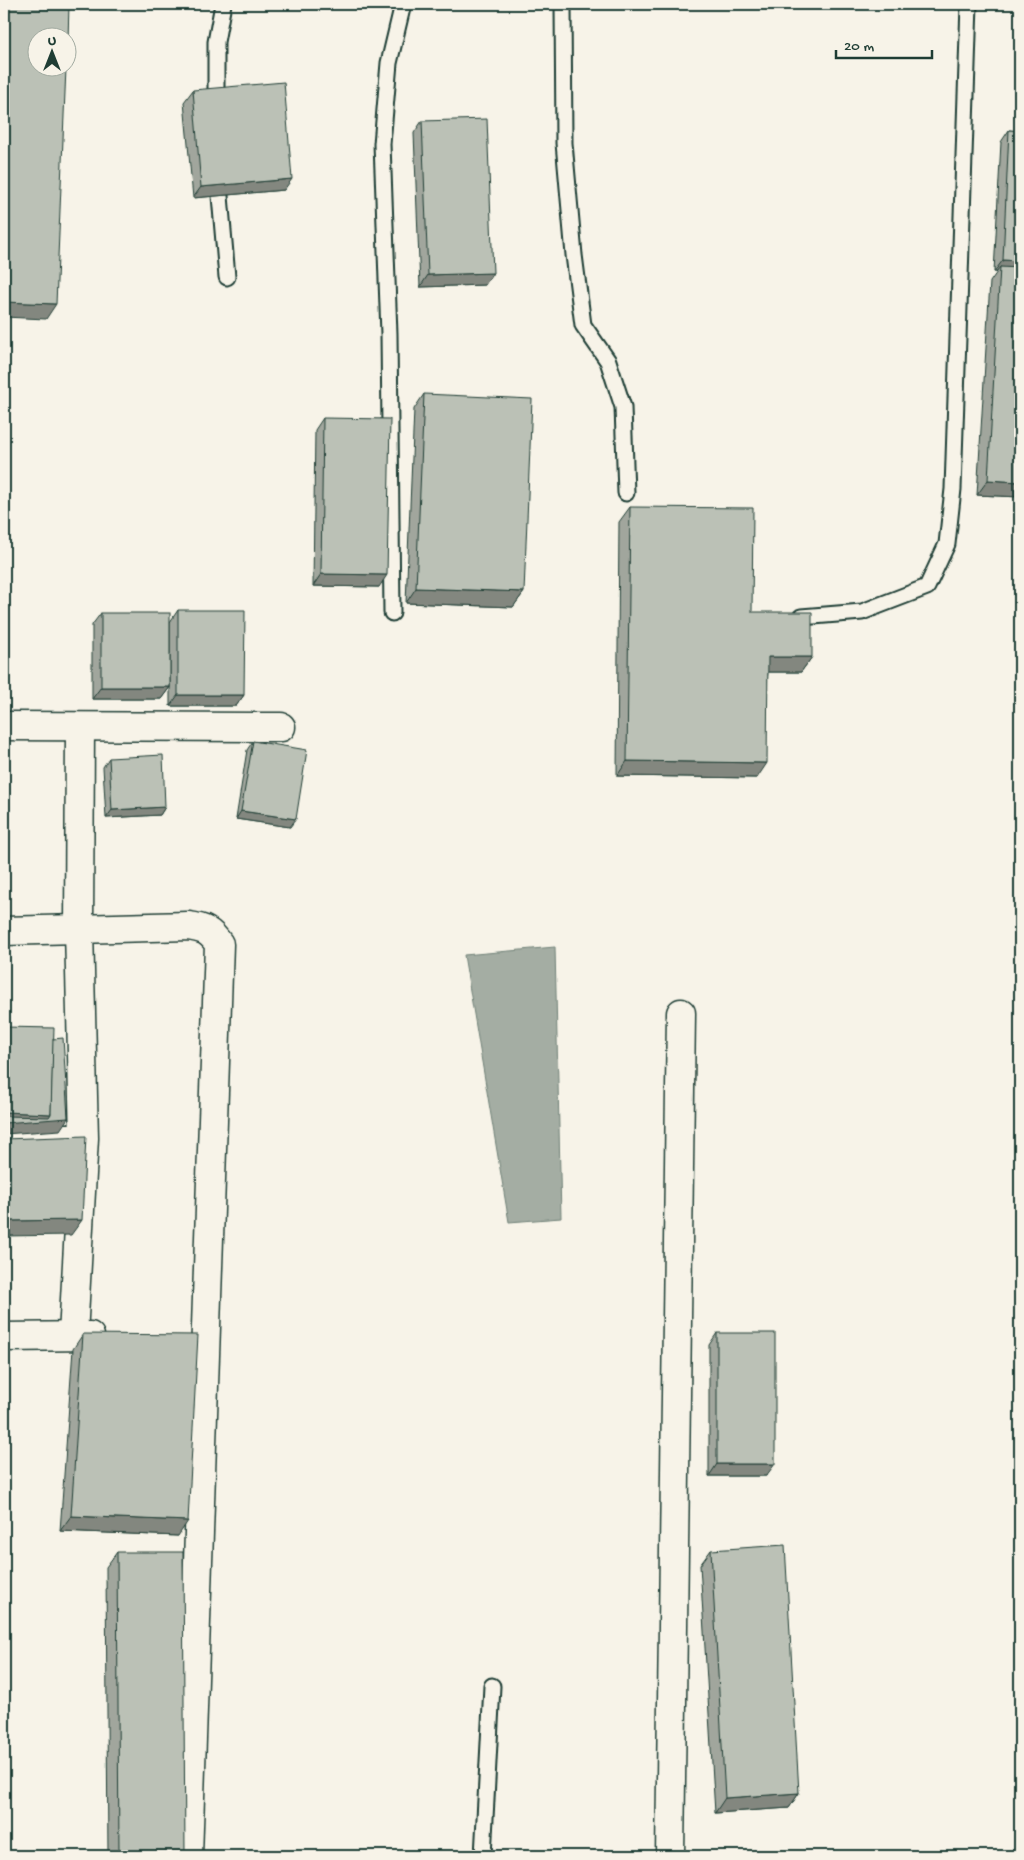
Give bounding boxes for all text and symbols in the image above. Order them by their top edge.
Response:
north arrow [28,28,78,78]
scale bar [836,28,933,60]
text: U [48,33,56,50]
text: 20 m [844,38,874,56]

